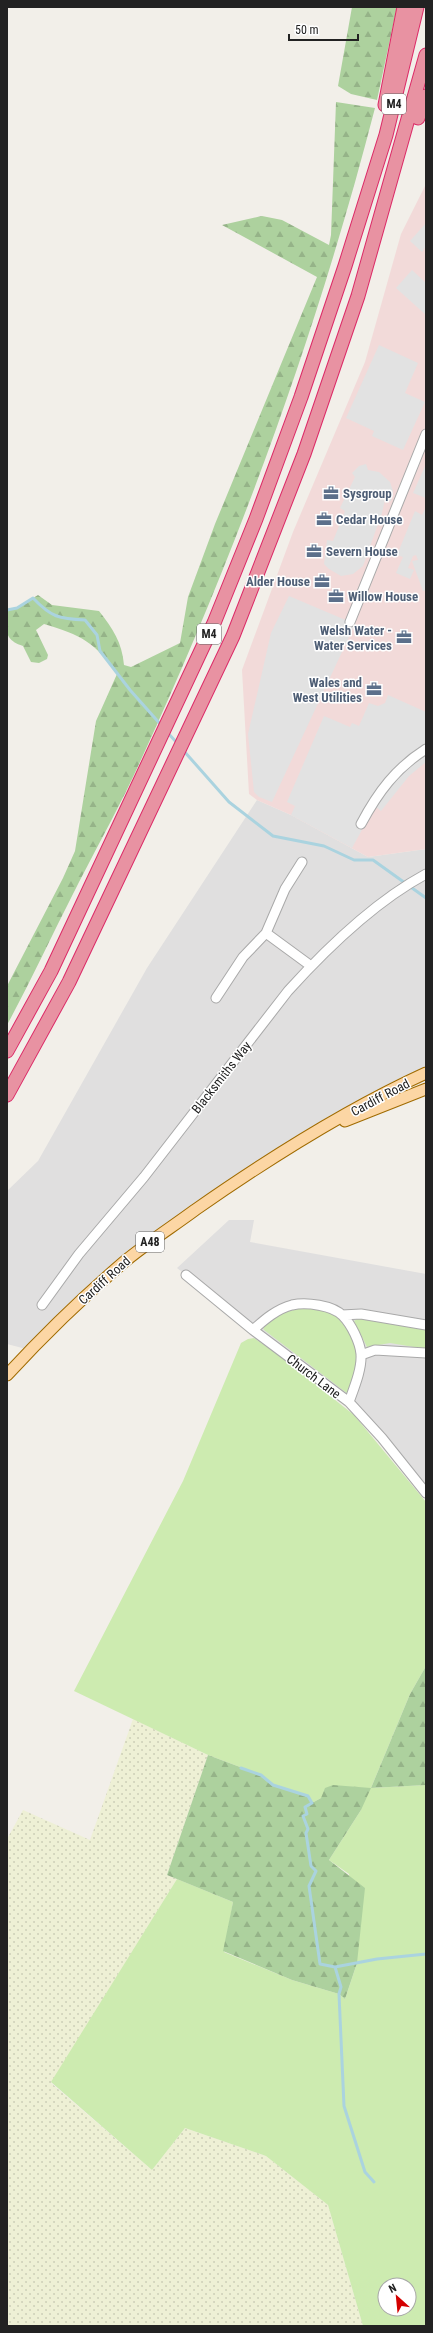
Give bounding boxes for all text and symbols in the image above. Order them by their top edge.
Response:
scale bar [289,16,358,42]
text: 50 m [295,23,319,37]
road number: M4 [382,94,406,114]
office icon: Sysgroup [322,484,340,502]
place label: Sysgroup [343,486,392,501]
office icon: Cedar House [315,510,333,528]
place label: Cedar House [336,512,402,527]
office icon: Severn House [305,542,323,560]
place label: Severn House [326,544,398,559]
office icon: Alder House [313,572,331,590]
place label: Alder House [246,574,310,589]
office icon: Willow House [327,587,345,605]
place label: Willow House [348,589,418,604]
place label: Welsh Water - Water Services [314,623,392,653]
road number: M4 [197,624,221,644]
office icon: Welsh Water - Water Services [395,628,413,646]
place label: Wales and West Utilities [293,675,362,705]
office icon: Wales and West Utilities [365,680,383,698]
street label: Blacksmiths Way [189,1038,254,1116]
street label: Cardiff Road [348,1076,412,1119]
road number: A48 [136,1232,164,1252]
street label: Cardiff Road [75,1253,133,1307]
street label: Church Lane [284,1351,344,1402]
north arrow [377,2277,417,2317]
text: N [387,2281,399,2296]

